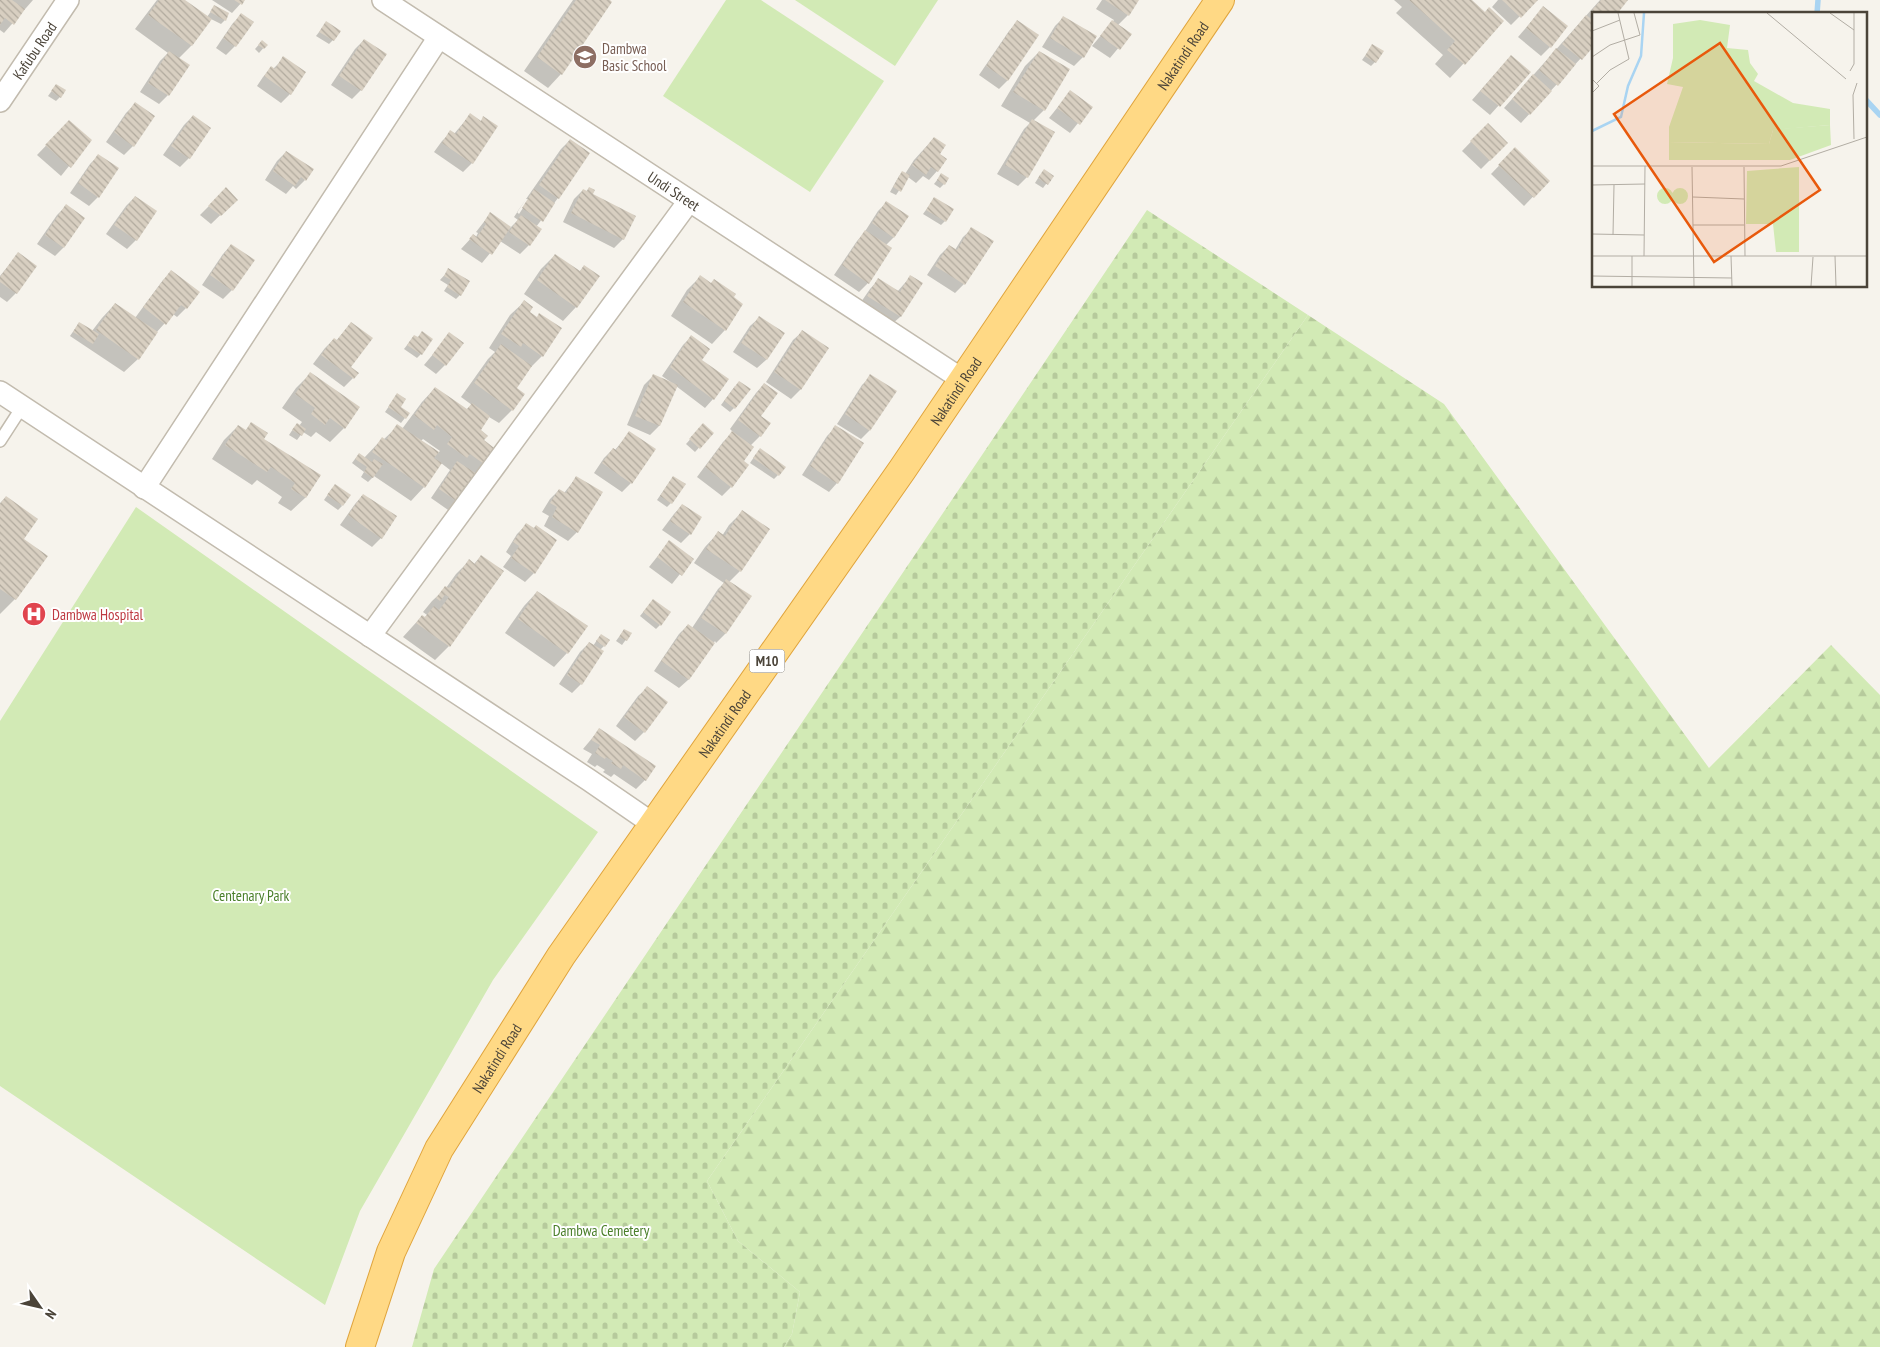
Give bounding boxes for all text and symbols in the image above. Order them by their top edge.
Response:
inset map [1592,12,1868,288]
street label: Kafubu Road [8,18,60,83]
street label: Nakatindi Road [1153,18,1212,93]
place label: Dambwa Basic School [602,39,667,75]
school or university icon: Dambwa Basic School [572,44,598,70]
street label: Undi Street [644,167,704,215]
street label: Nakatindi Road [926,353,985,429]
hospital icon: Dambwa Hospital [21,601,47,627]
place label: Dambwa Hospital [52,605,144,624]
road number: M10 [750,649,784,672]
street label: Nakatindi Road [694,686,755,761]
park label: Centenary Park [213,886,290,905]
street label: Nakatindi Road [467,1020,525,1096]
park label: Dambwa Cemetery [553,1221,650,1240]
north arrow [15,1282,65,1332]
text: N [41,1306,60,1322]

